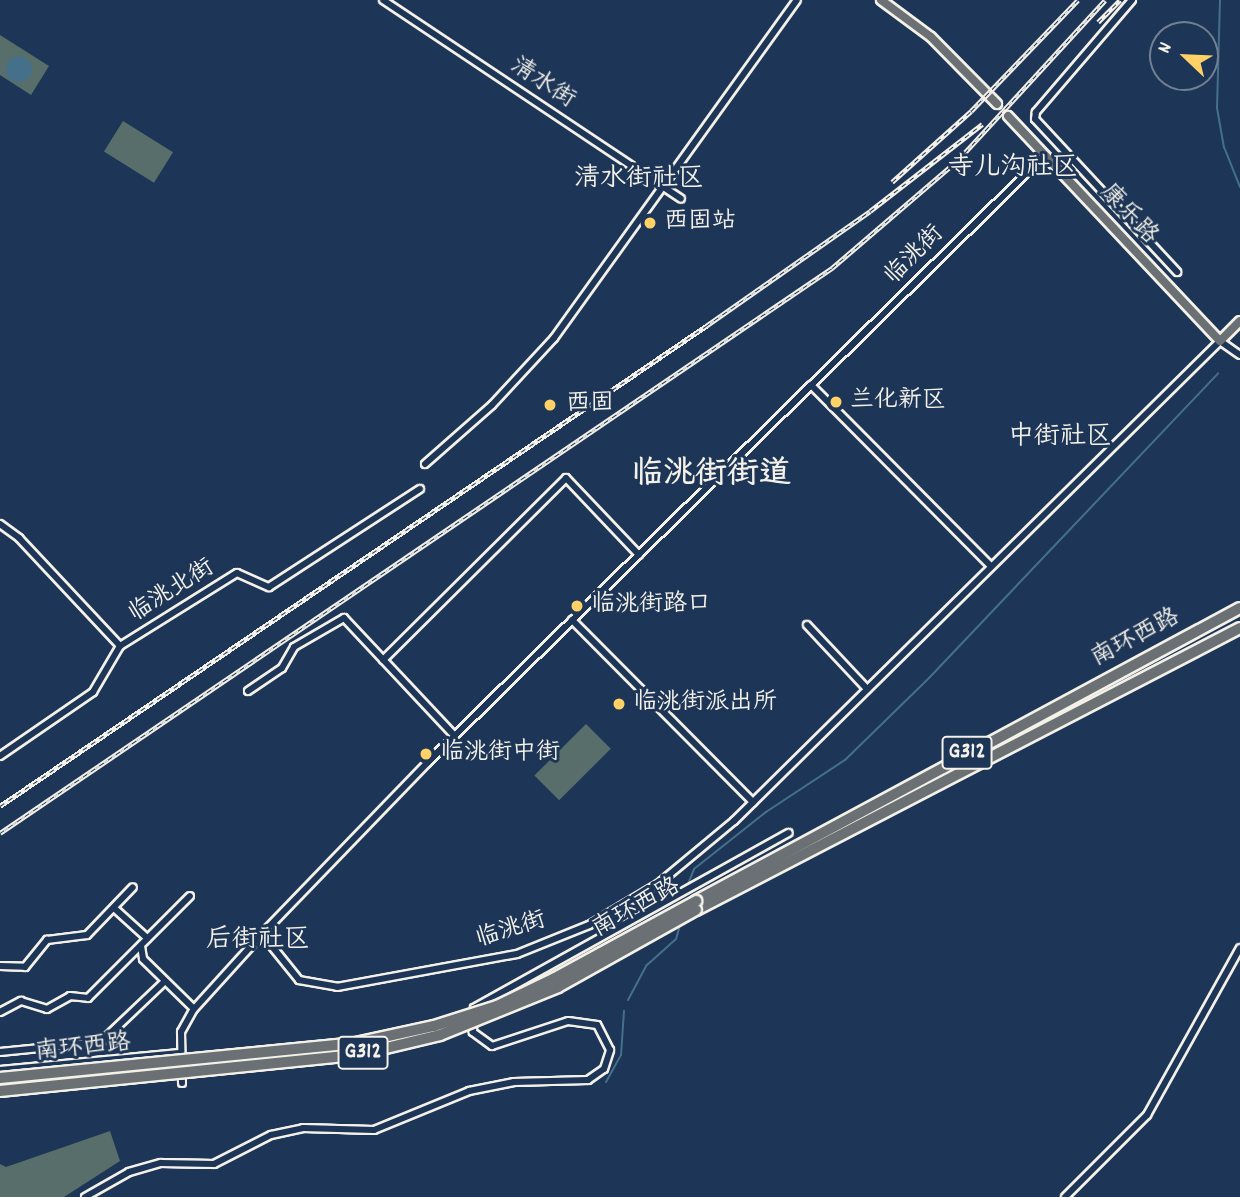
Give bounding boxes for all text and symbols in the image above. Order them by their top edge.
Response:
north arrow [1149,21,1219,91]
text: N [1152,39,1180,58]
street label: 清水街 [504,52,580,116]
district label: 寺儿沟社区 [948,153,1078,185]
district label: 清水街社区 [574,164,704,196]
street label: 康乐路 [1093,179,1163,251]
place label: 西固站 [664,209,736,237]
marker: 西固站 [642,215,658,231]
street label: 临洮街 [879,220,951,292]
place label: 兰化新区 [850,388,946,416]
place label: 西固 [566,391,614,419]
marker: 兰化新区 [828,394,844,410]
marker: 西固 [540,395,560,415]
district label: 中街社区 [1008,422,1112,454]
district label: 临洮街街道 [631,457,791,495]
street label: 临洮北街 [124,554,220,630]
place label: 临洮街路口 [591,592,711,620]
marker: 临洮街路口 [569,598,585,614]
street label: 南环西路 [1087,604,1185,674]
place label: 临洮街派出所 [633,690,777,718]
marker: 临洮街派出所 [611,696,627,712]
road number: G312 [941,734,993,772]
place label: 临洮街中街 [440,740,560,768]
marker: 临洮街中街 [418,746,434,762]
street label: 南环西路 [588,873,686,945]
street label: 临洮街 [472,907,550,955]
district label: 后街社区 [206,925,310,957]
street label: 南环西路 [34,1030,132,1068]
road number: G312 [337,1034,389,1072]

